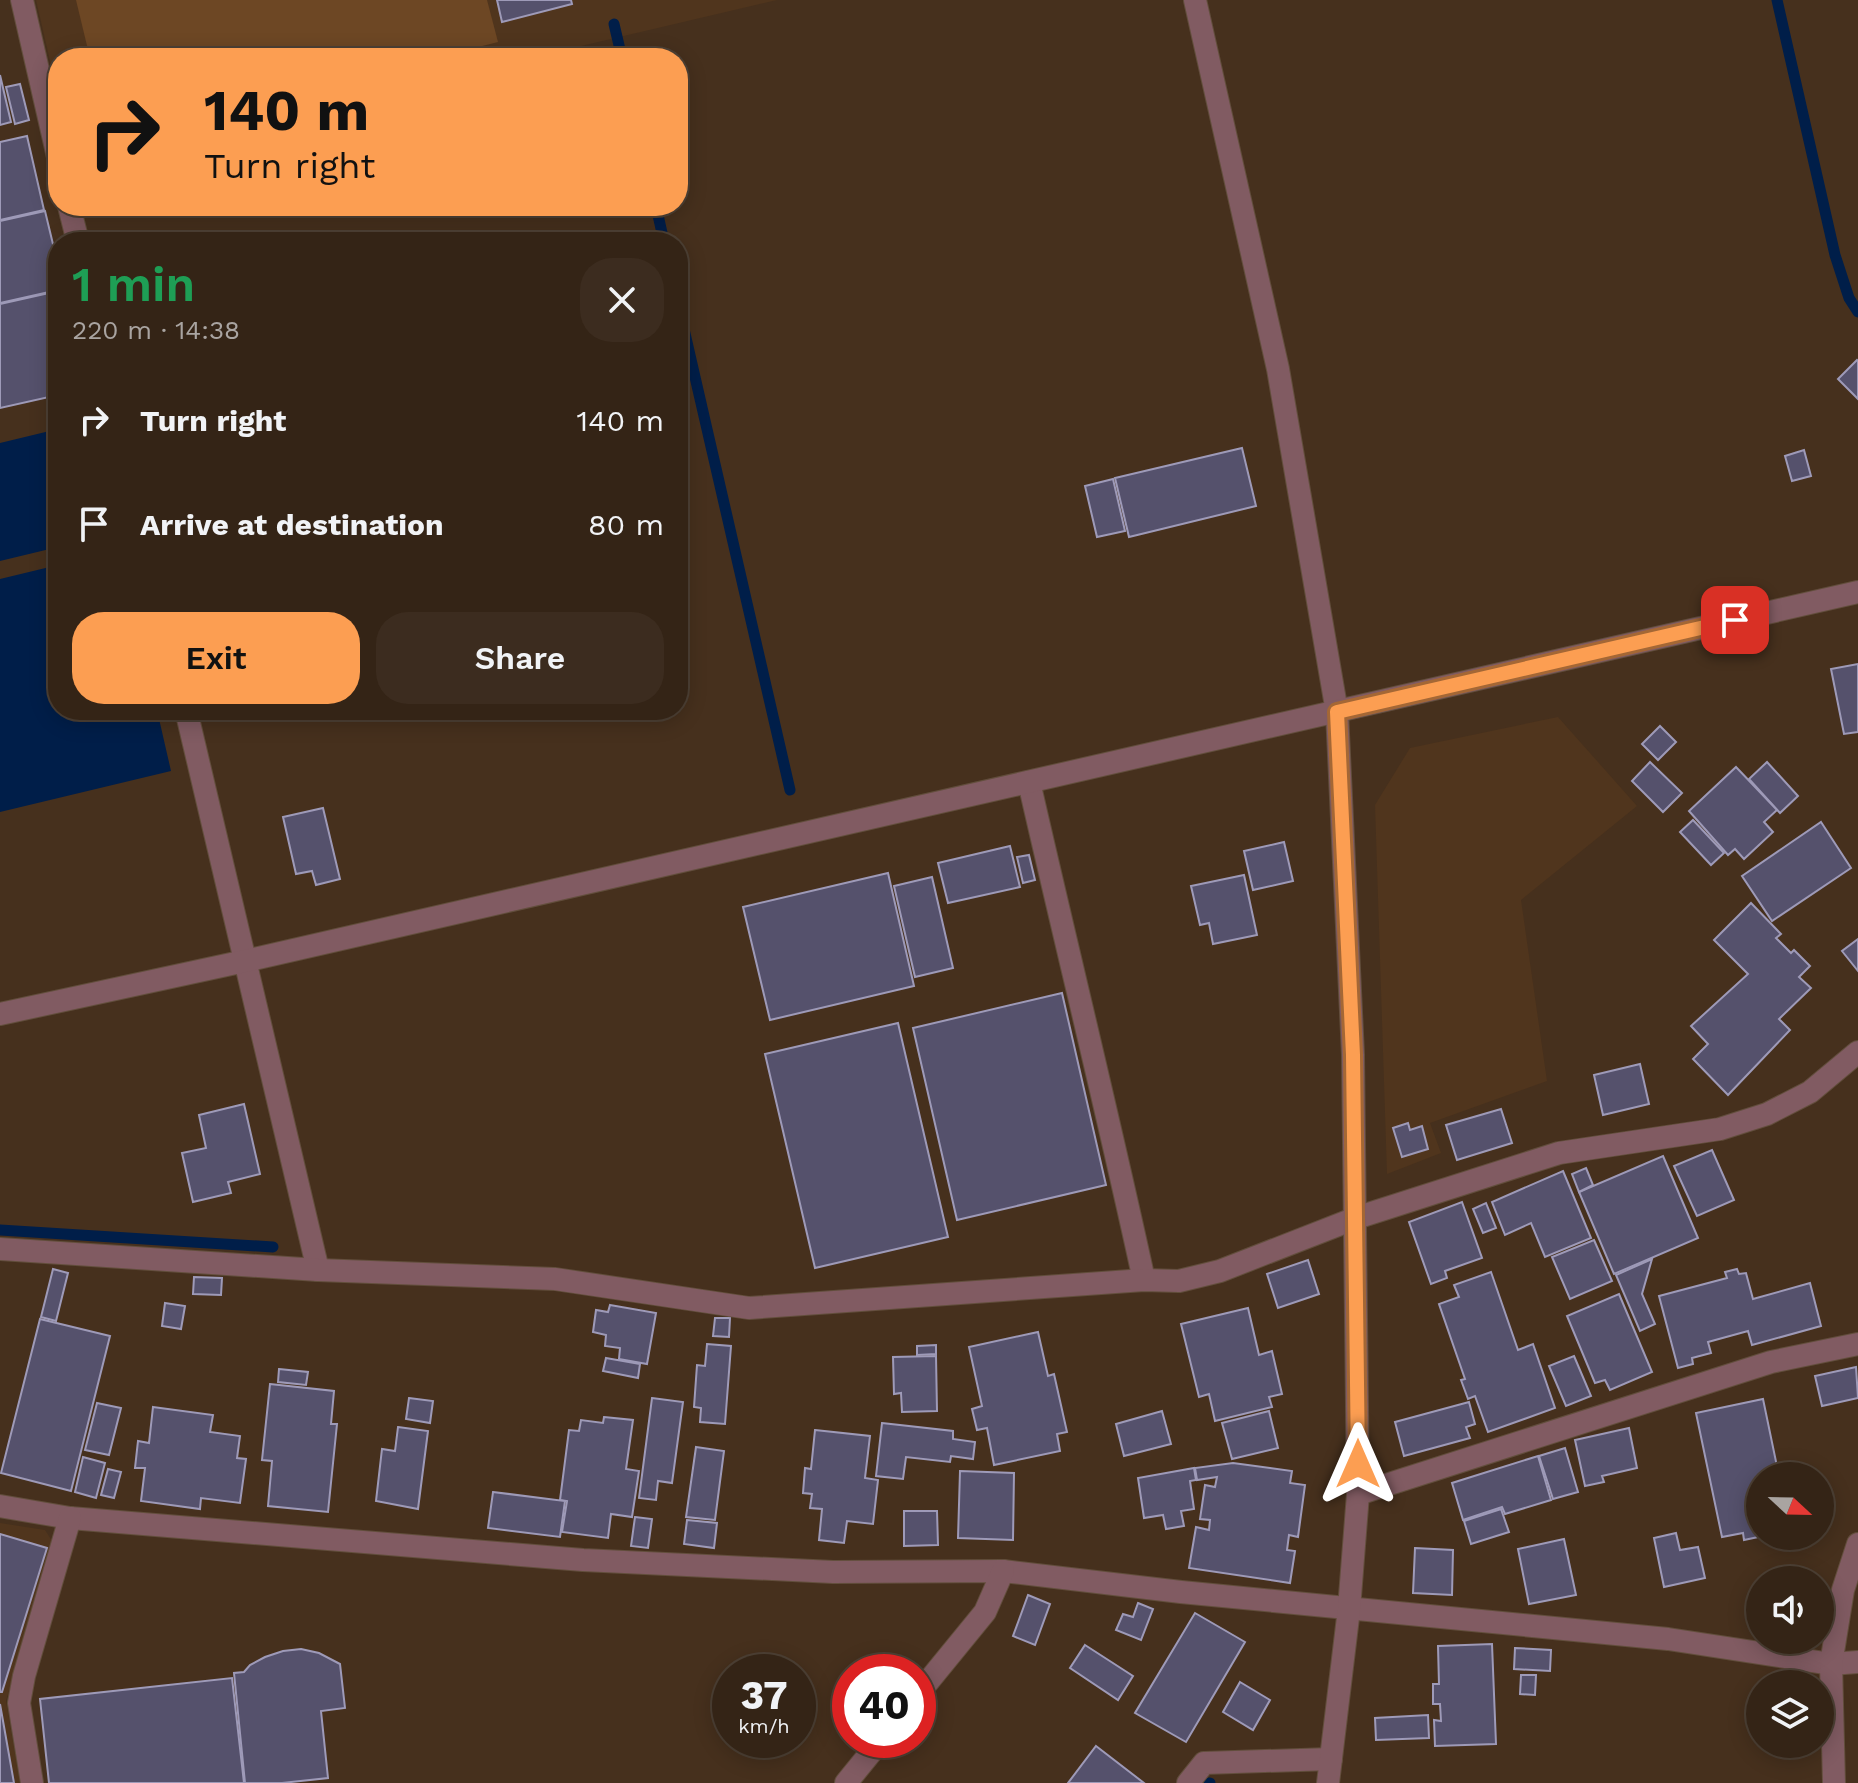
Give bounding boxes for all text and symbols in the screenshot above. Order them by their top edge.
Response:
text: 140 m [204,78,369,144]
icon: right [72,80,176,184]
text: Turn right [204,145,375,187]
text: 1 min [72,256,195,313]
button: close [580,258,664,342]
text: 220 m · 14:38 [72,315,240,345]
icon: right [72,398,116,442]
text: Turn right [140,403,286,438]
text: 140 m [576,403,664,438]
icon: arrive [72,502,116,546]
text: Arrive at destination [140,507,444,542]
text: 80 m [588,507,664,542]
pin [1701,586,1769,654]
icon: arrive [1713,598,1757,642]
button: Exit [72,612,360,704]
button: Share [376,612,664,704]
position arrow [1316,1422,1400,1506]
north arrow [1746,1462,1834,1550]
map controls [1746,1462,1834,1758]
button: sound [1746,1566,1834,1654]
speed limit sign: 40 [832,1654,936,1758]
button: layers [1746,1670,1834,1758]
text: 37 [741,1672,787,1719]
text: km/h [738,1714,790,1738]

